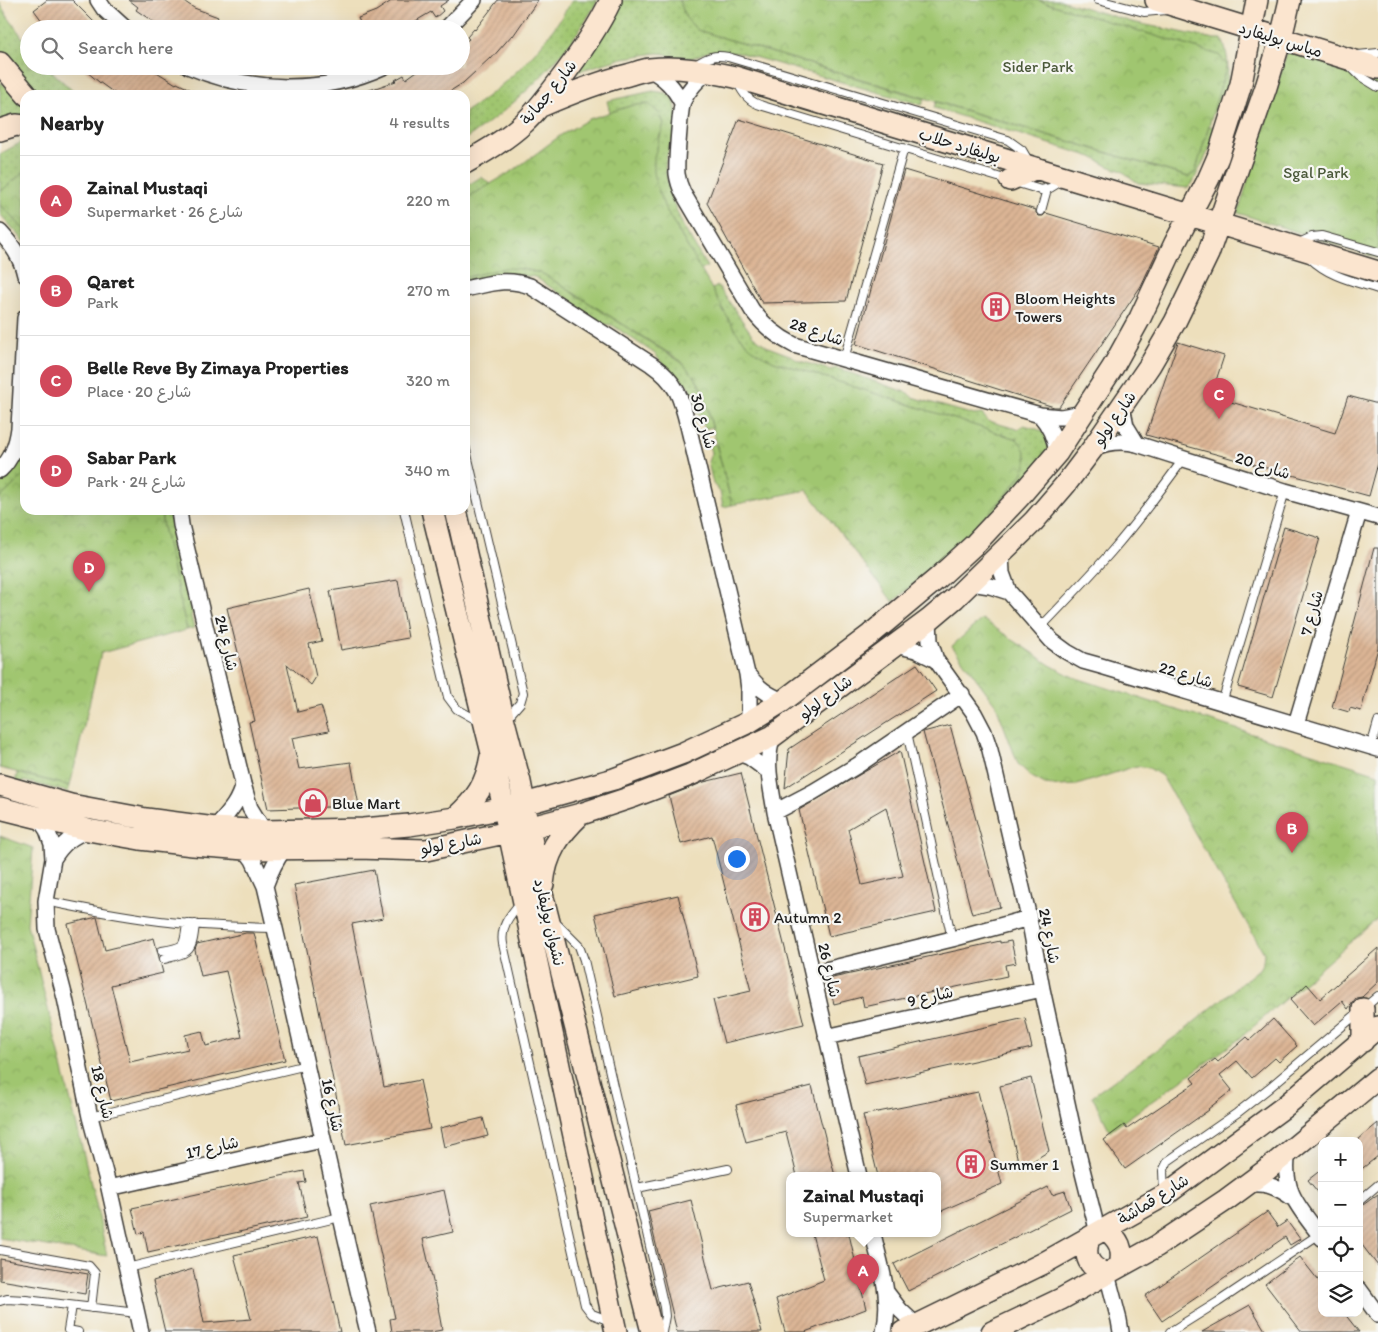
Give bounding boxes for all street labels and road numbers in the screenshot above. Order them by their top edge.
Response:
street label: مياس بوليفارد [1236,18,1325,62]
street label: شارع جمانة [516,56,582,130]
street label: بوليفارد حلاب [916,124,1003,168]
street label: شارع 28 [787,313,846,351]
street label: شارع لولو [1088,388,1142,451]
street label: شارع 30 [685,391,720,452]
street label: شارع 20 [1232,448,1293,485]
street label: شارع 7 [1296,588,1329,638]
street label: شارع 24 [209,614,242,673]
street label: شارع 22 [1156,657,1215,694]
street label: شارع لولو [794,671,857,726]
street label: شارع لولو [418,829,484,860]
street label: نشوان بوليفارد [529,877,569,968]
street label: شارع 24 [1033,907,1064,966]
street label: شارع 26 [812,941,845,1000]
street label: شارع 9 [905,982,955,1013]
street label: شارع 18 [85,1063,118,1121]
street label: شارع 16 [316,1077,347,1134]
street label: شارع 17 [184,1132,241,1165]
street label: شارع قماشة [1114,1170,1193,1230]

